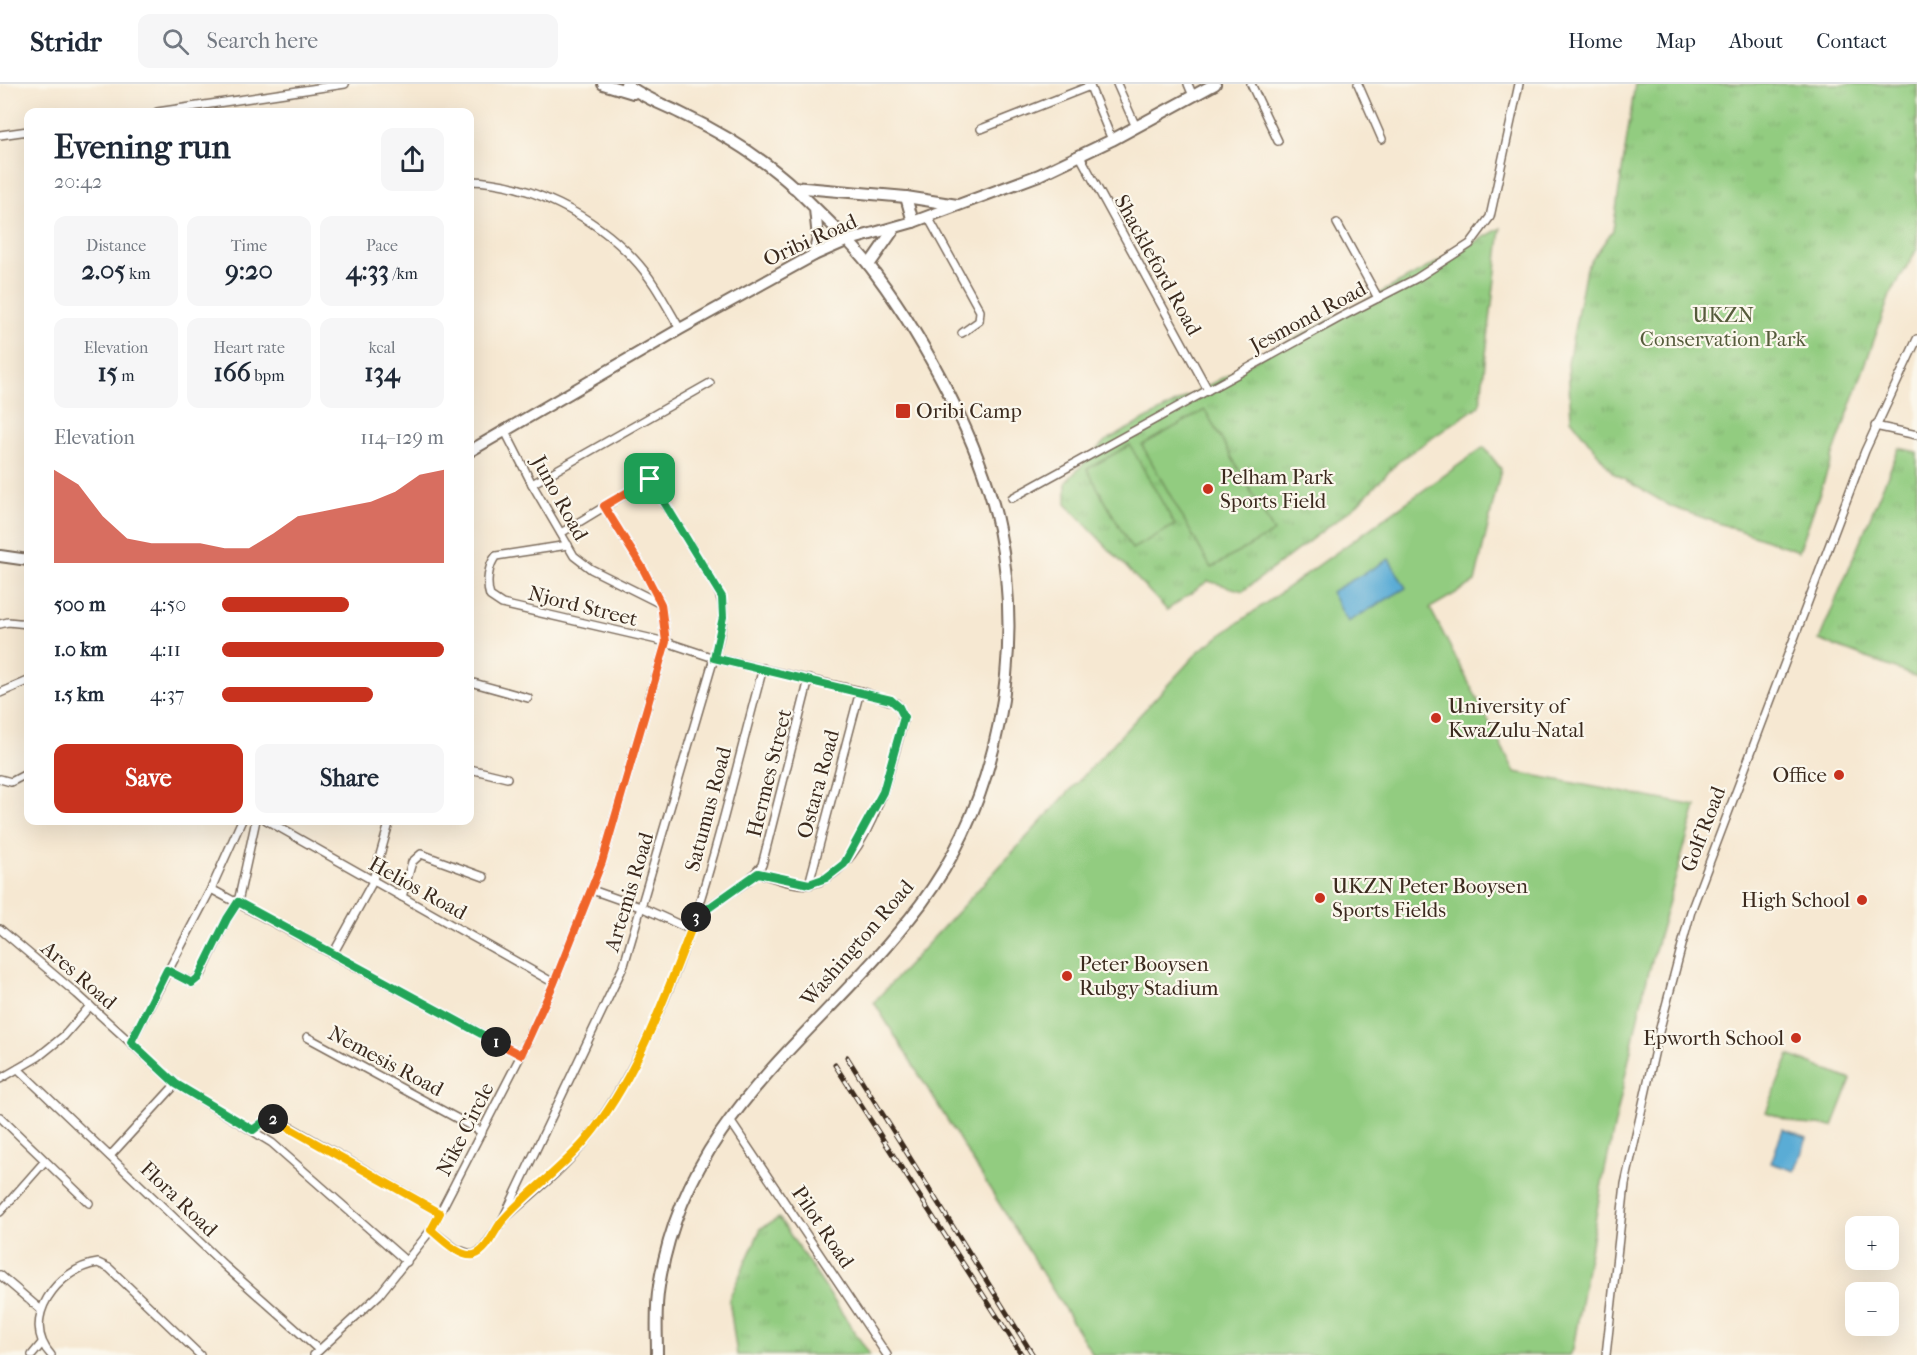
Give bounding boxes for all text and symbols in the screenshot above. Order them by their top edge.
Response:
search box [138,14,558,68]
text: Stridr [30,25,102,58]
icon: search [159,25,192,58]
text: Search here [207,28,318,54]
text: Home [1568,29,1623,53]
text: Map [1656,29,1696,53]
text: About [1729,29,1783,53]
text: Contact [1816,29,1887,53]
text: Evening run [54,128,231,167]
button: share [381,128,444,191]
text: 20:42 [54,170,102,193]
street label: Shackleford Road [1109,191,1207,340]
street label: Oribi Road [759,208,861,271]
text: Distance [86,236,146,255]
text: Time [231,236,267,255]
text: Pace [366,236,398,255]
text: 2.05 [82,255,125,286]
text: 9:20 [225,255,273,286]
text: 4:33 [346,255,389,286]
text: km [125,264,150,283]
text: /km [389,264,418,283]
street label: Jesmond Road [1244,276,1371,359]
park label: UKZN Conservation Park [1640,303,1806,351]
text: Elevation [84,338,148,357]
text: Heart rate [213,338,285,357]
text: kcal [369,338,395,357]
text: 15 [97,357,118,388]
text: 166 [213,357,251,388]
text: 134 [364,357,400,388]
text: m [118,366,135,385]
text: bpm [251,366,285,385]
place label: Oribi Camp [916,399,1022,423]
marker: Oribi Camp [894,402,912,420]
text: Elevation [54,426,135,449]
text: 114–129 m [360,426,444,449]
street label: Juno Road [526,450,593,545]
pin [624,453,675,504]
icon: arrive [633,462,666,495]
place label: Pelham Park Sports Field [1220,465,1334,513]
marker: Pelham Park Sports Field [1201,482,1215,496]
street label: Njord Street [526,581,641,631]
text: 500 m [54,593,106,616]
text: 4:50 [150,593,186,616]
text: 1.0 km [54,638,107,661]
text: 4:11 [150,638,181,661]
text: 1.5 km [54,683,104,706]
text: 4:37 [150,683,185,706]
place label: University of KwaZulu-Natal [1448,694,1584,742]
street label: Hermes Street [741,706,797,840]
marker: University of KwaZulu-Natal [1429,711,1443,725]
street label: Ostara Road [792,727,844,841]
street label: Satumus Road [680,743,736,874]
button: Save [54,744,243,813]
button: Share [255,744,444,813]
place label: Office [1772,763,1827,787]
marker: Office [1832,768,1846,782]
street label: Golf Road [1676,782,1730,875]
street label: Artemis Road [599,829,659,955]
street label: Helios Road [365,851,472,925]
street label: Washington Road [795,874,919,1012]
place label: UKZN Peter Booysen Sports Fields [1332,874,1528,922]
place label: High School [1741,888,1850,912]
marker: UKZN Peter Booysen Sports Fields [1313,891,1327,905]
marker: High School [1855,893,1869,907]
pin: 3 [681,902,711,932]
text: 3 [693,907,699,926]
street label: Ares Road [36,935,122,1015]
place label: Peter Booysen Rubgy Stadium [1079,952,1219,1000]
marker: Peter Booysen Rubgy Stadium [1060,969,1074,983]
street label: Nemesis Road [324,1021,448,1102]
place label: Epworth School [1643,1026,1784,1050]
pin: 1 [481,1027,511,1057]
marker: Epworth School [1789,1031,1803,1045]
text: 1 [493,1032,499,1051]
street label: Nike Circle [431,1078,499,1180]
pin: 2 [258,1104,288,1134]
text: 2 [269,1109,277,1128]
street label: Flora Road [136,1157,223,1242]
street label: Pilot Road [787,1181,859,1273]
map controls [1845,1216,1899,1336]
button: + [1845,1216,1899,1270]
button: − [1845,1282,1899,1336]

